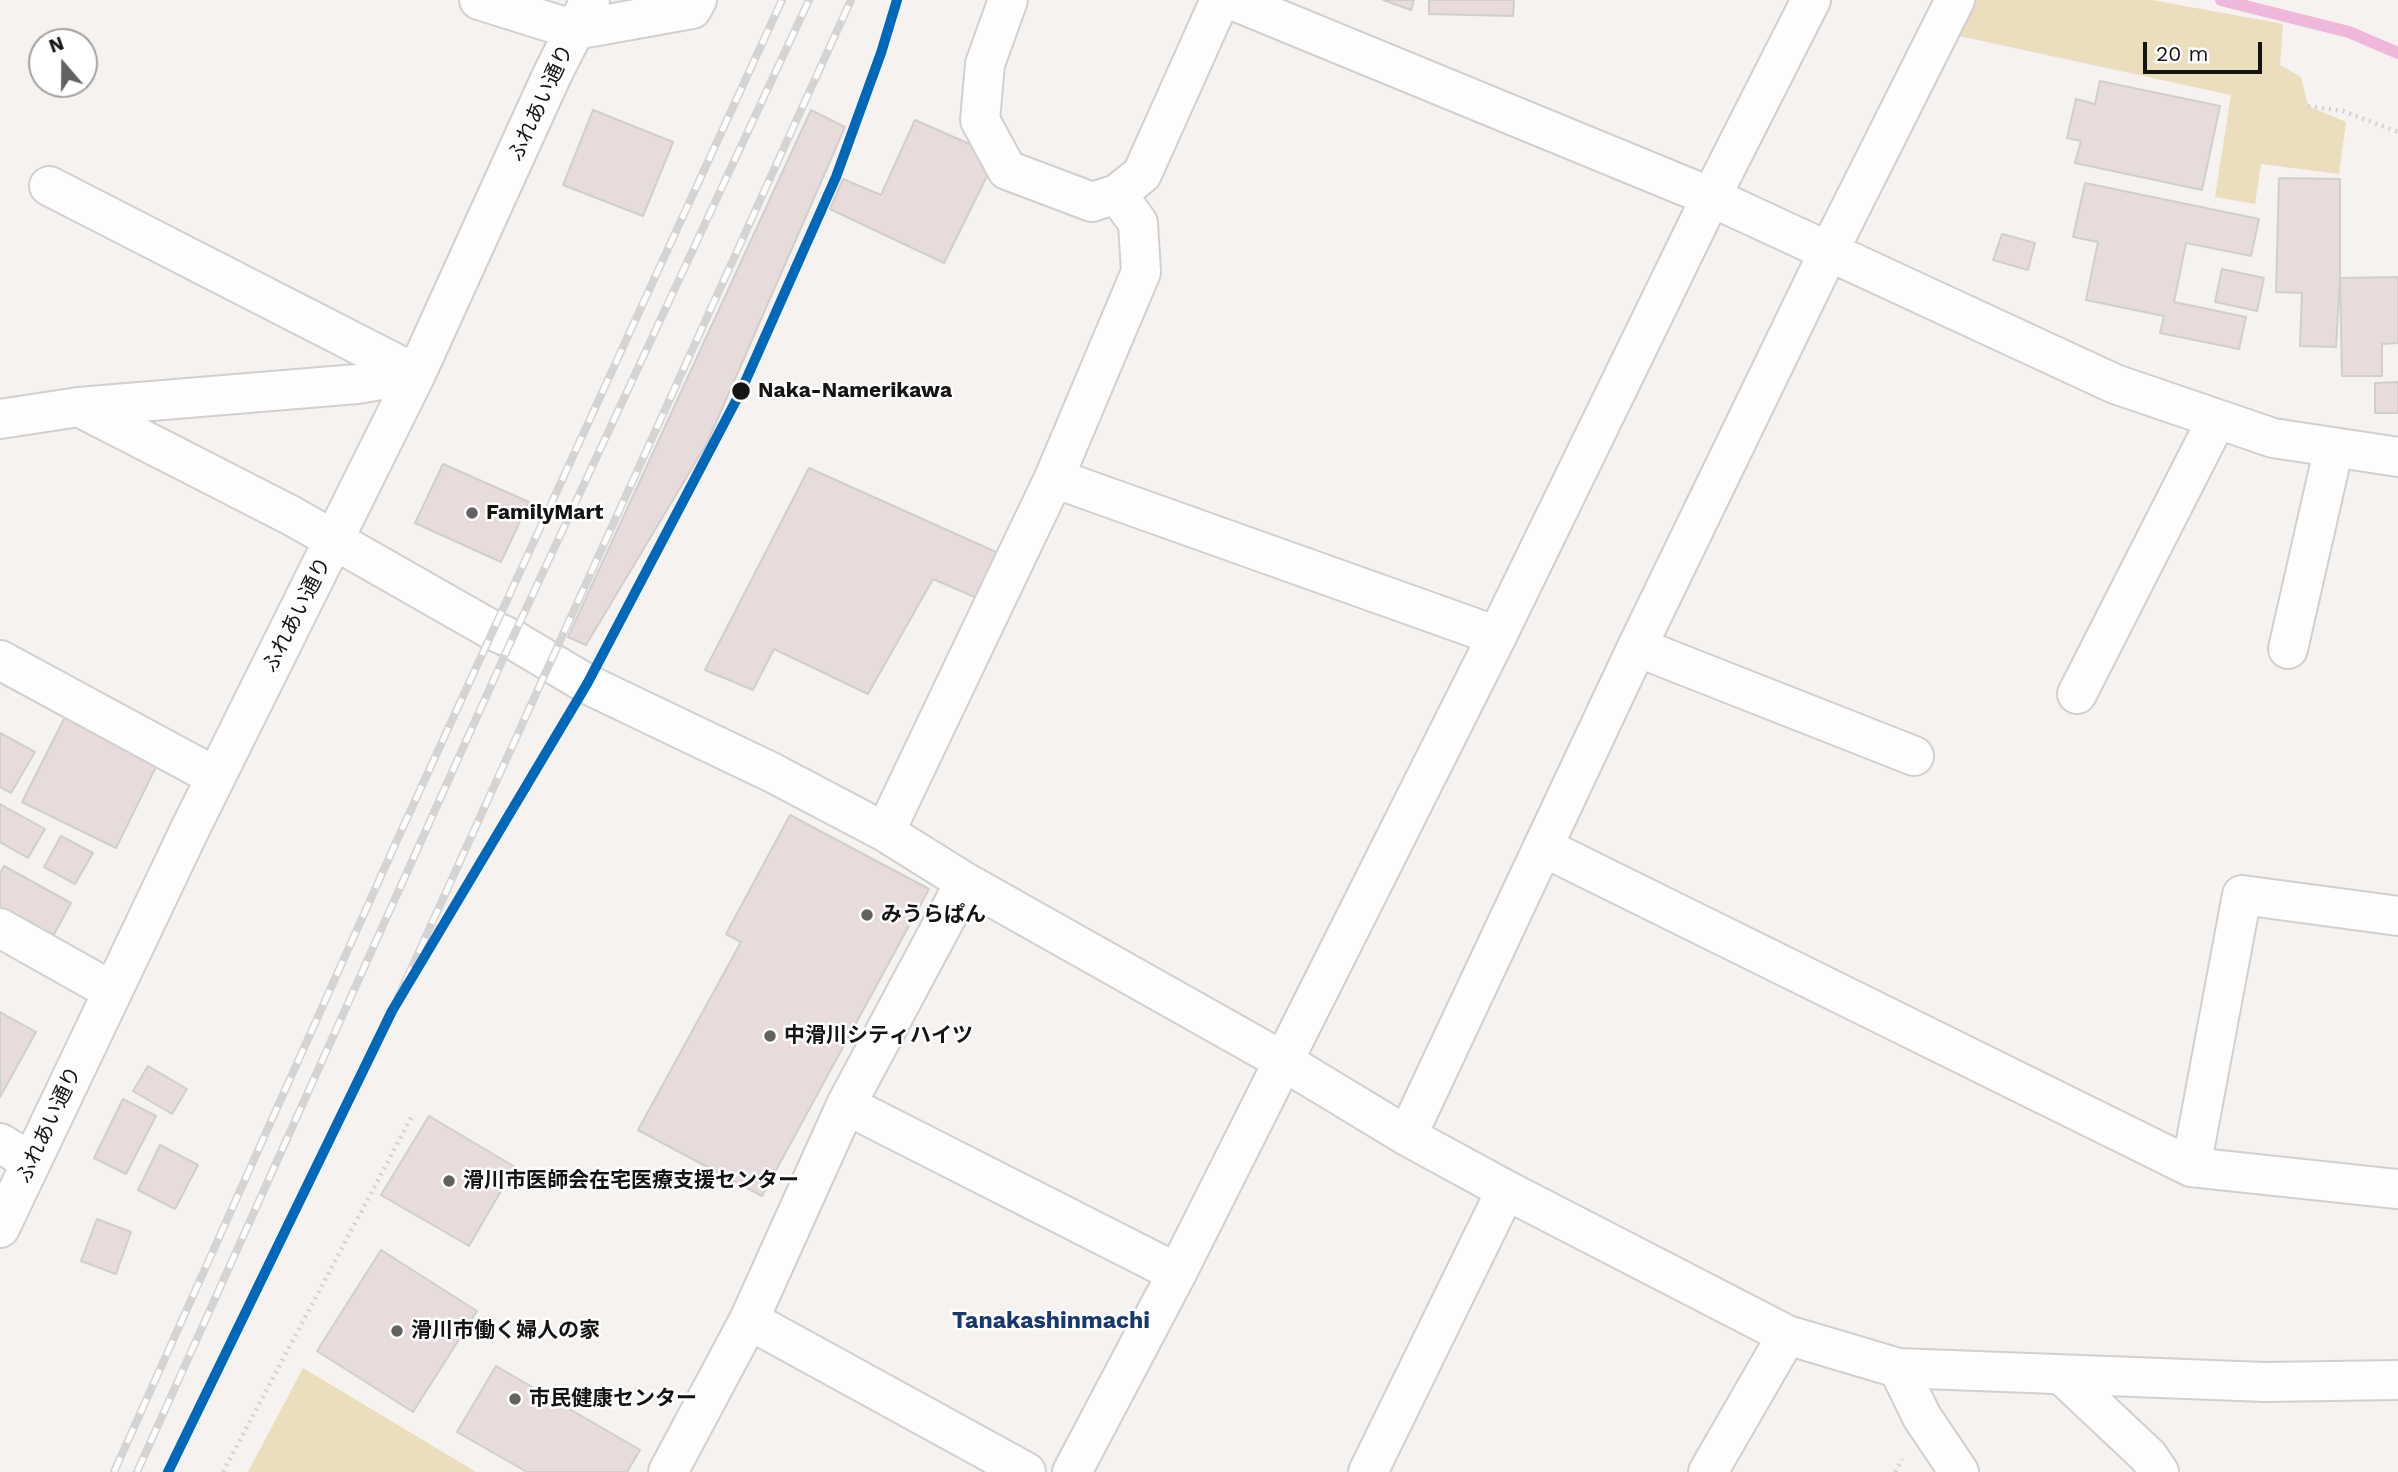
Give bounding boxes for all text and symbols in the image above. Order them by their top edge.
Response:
north arrow [28,28,98,98]
scale bar [2146,28,2265,72]
text: N [46,31,67,58]
street label: ふれあい通り [503,41,579,165]
text: 20 m [2156,41,2208,66]
place label: Naka-Namerikawa [758,378,952,404]
marker: Naka-Namerikawa [730,380,752,402]
place label: FamilyMart [486,500,603,526]
marker: FamilyMart [464,505,480,521]
street label: ふれあい通り [257,553,337,677]
place label: みうらぱん [881,902,986,928]
marker: みうらぱん [859,907,875,923]
place label: 中滑川シティハイツ [784,1023,973,1049]
marker: 中滑川シティハイツ [762,1028,778,1044]
street label: ふれあい通り [11,1063,87,1187]
place label: 滑川市医師会在宅医療支援センター [463,1168,799,1194]
marker: 滑川市医師会在宅医療支援センター [441,1173,457,1189]
district label: Tanakashinmachi [952,1307,1150,1335]
place label: 滑川市働く婦人の家 [411,1318,600,1344]
marker: 滑川市働く婦人の家 [389,1323,405,1339]
place label: 市民健康センター [529,1386,697,1412]
marker: 市民健康センター [507,1391,523,1407]

